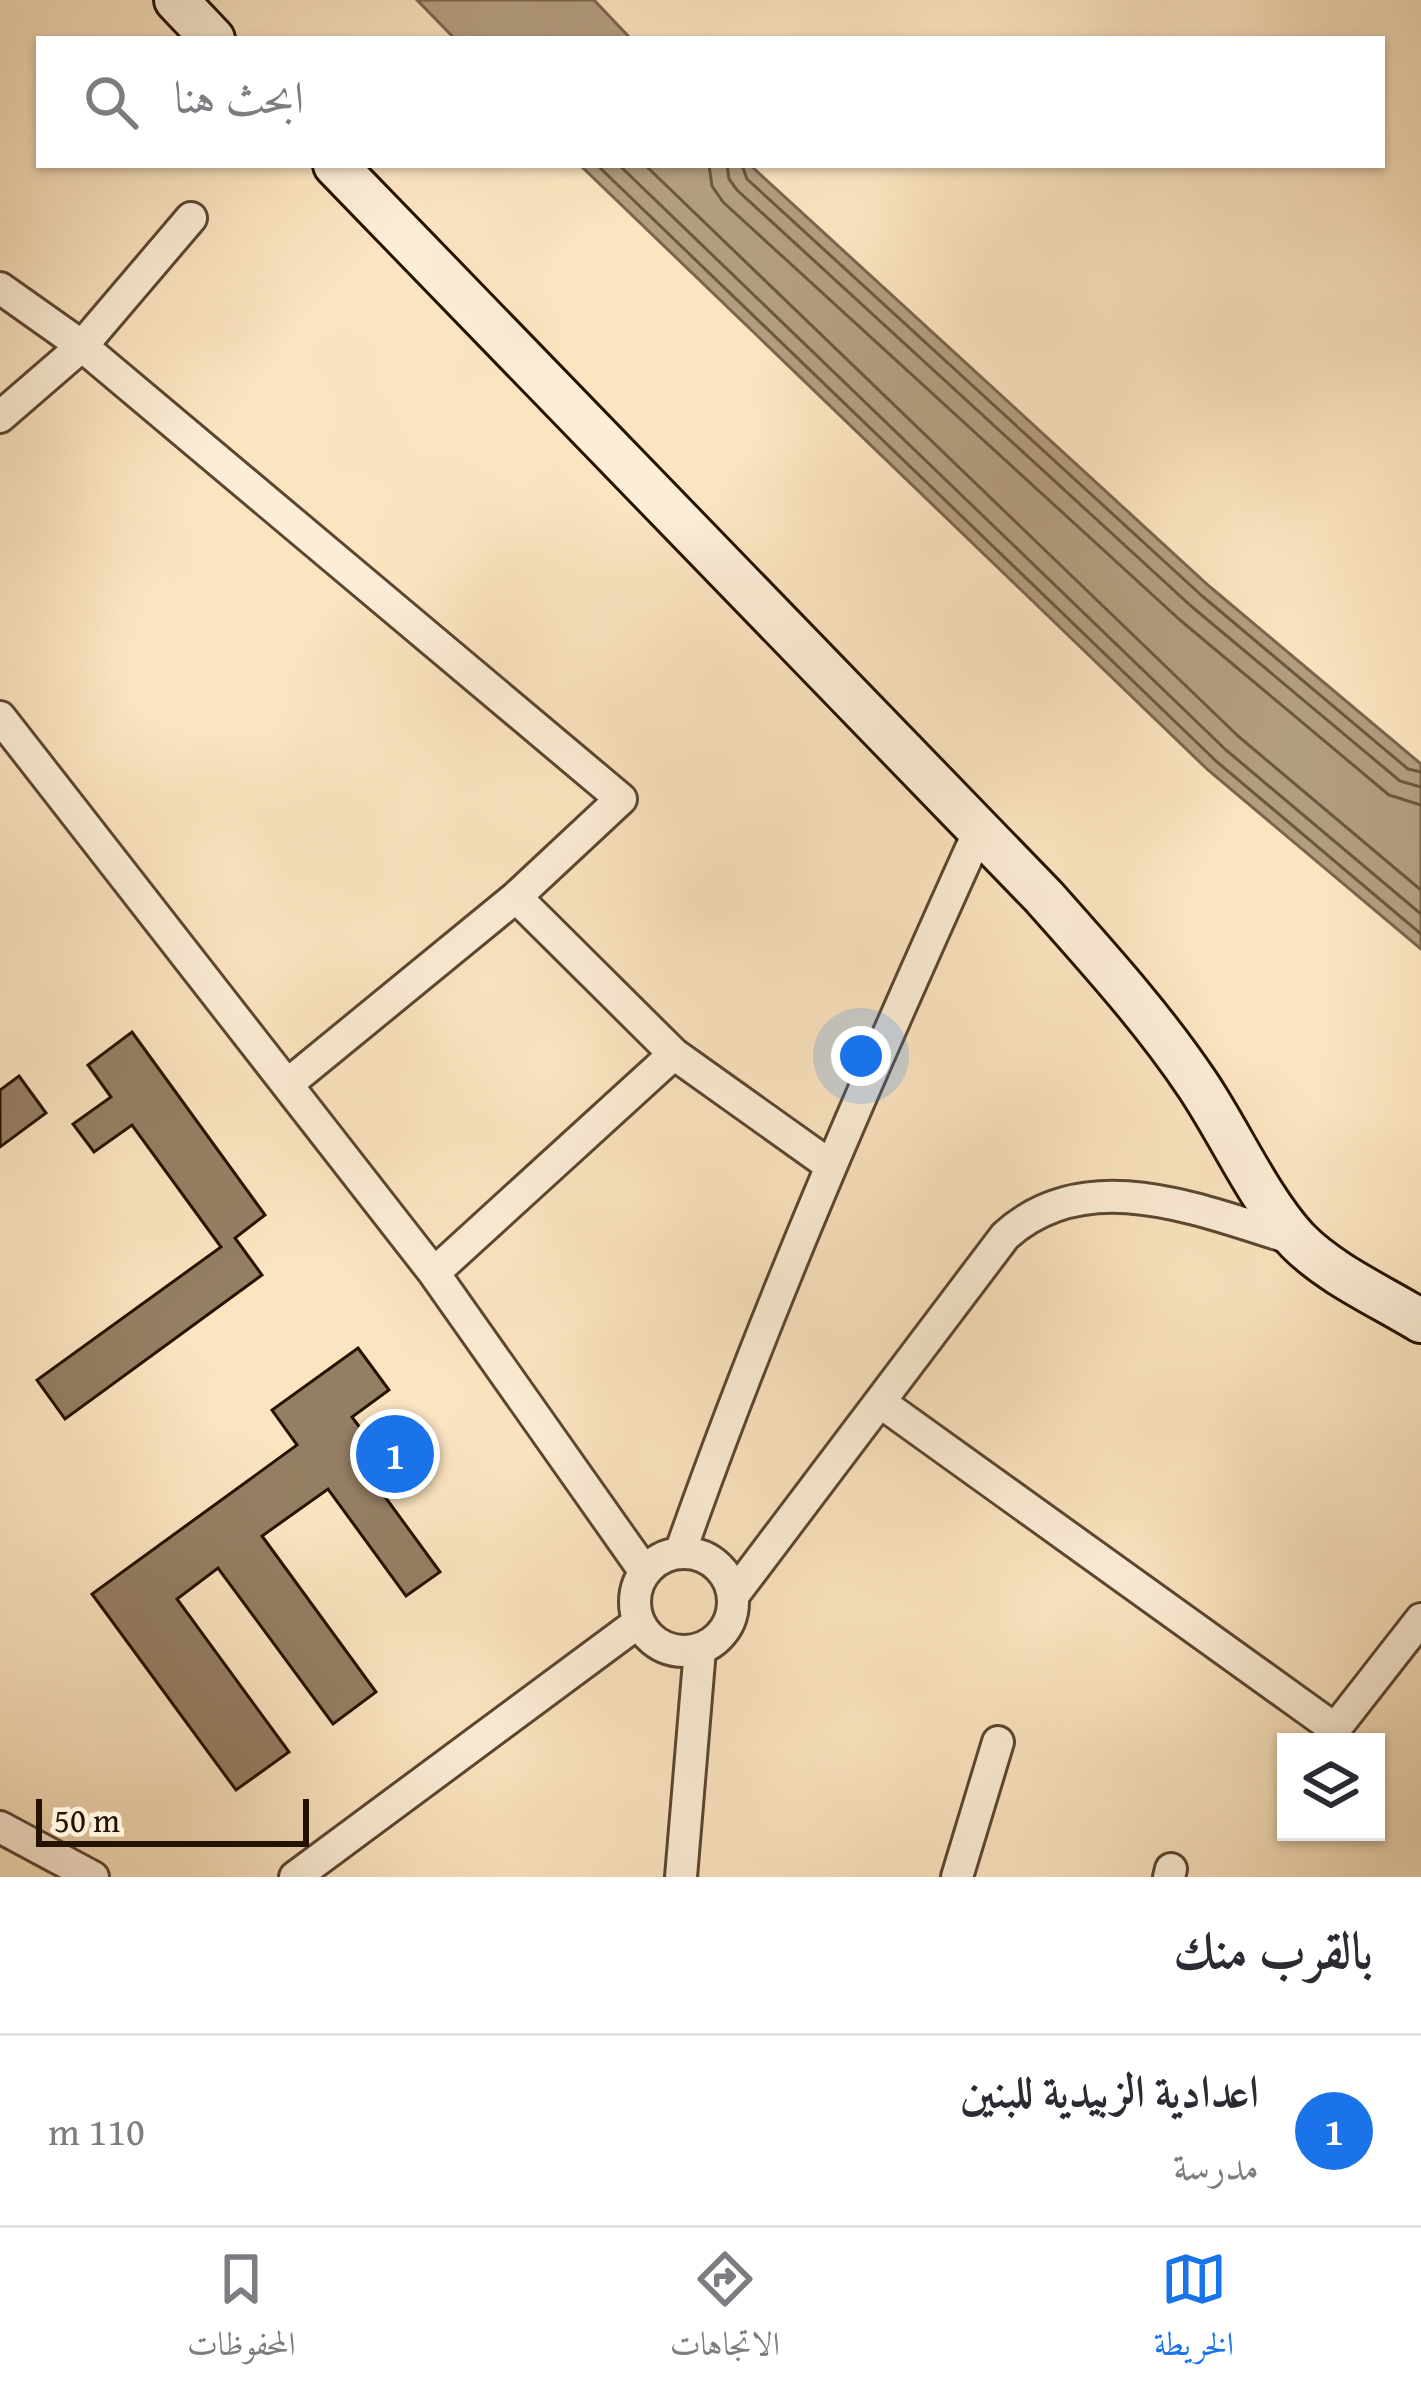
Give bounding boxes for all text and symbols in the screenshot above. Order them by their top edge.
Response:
search box [36,36,1385,168]
text: ابحث هنا [174,64,304,129]
icon: search [78,69,144,135]
your location [831,1026,891,1086]
pin: 1 [356,1409,434,1499]
map controls [1277,1733,1385,1841]
button: layers [1277,1733,1385,1841]
scale bar [36,1793,309,1846]
text: 50 m [54,1796,120,1844]
text: بالقرب منك [1173,1912,1373,1987]
text: اعدادية الزبيدية للبنين [960,2058,1259,2123]
text: 110 m [48,2102,145,2159]
text: 1 [1324,2102,1344,2159]
text: مدرسة [1173,2137,1259,2194]
tab: المحفوظات [187,2246,296,2376]
tab: الاتجاهات [670,2246,780,2376]
tab: الخريطة [1154,2246,1234,2376]

